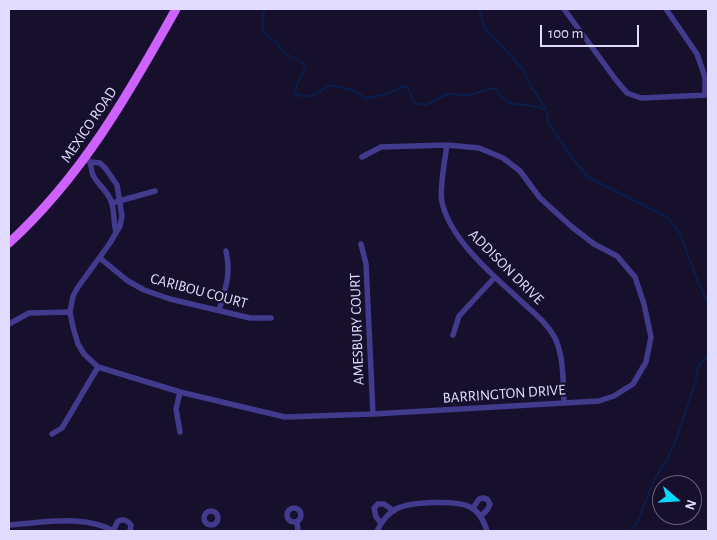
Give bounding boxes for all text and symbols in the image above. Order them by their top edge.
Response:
scale bar [542,15,641,47]
text: 100 m [548,26,583,41]
street label: MEXICO ROAD [57,84,121,166]
street label: ADDISON DRIVE [465,226,547,308]
street label: CARIBOU COURT [148,269,250,313]
street label: AMESBURY COURT [346,273,368,385]
street label: BARRINGTON DRIVE [442,381,566,407]
north arrow [652,475,702,525]
text: N [682,498,698,511]

